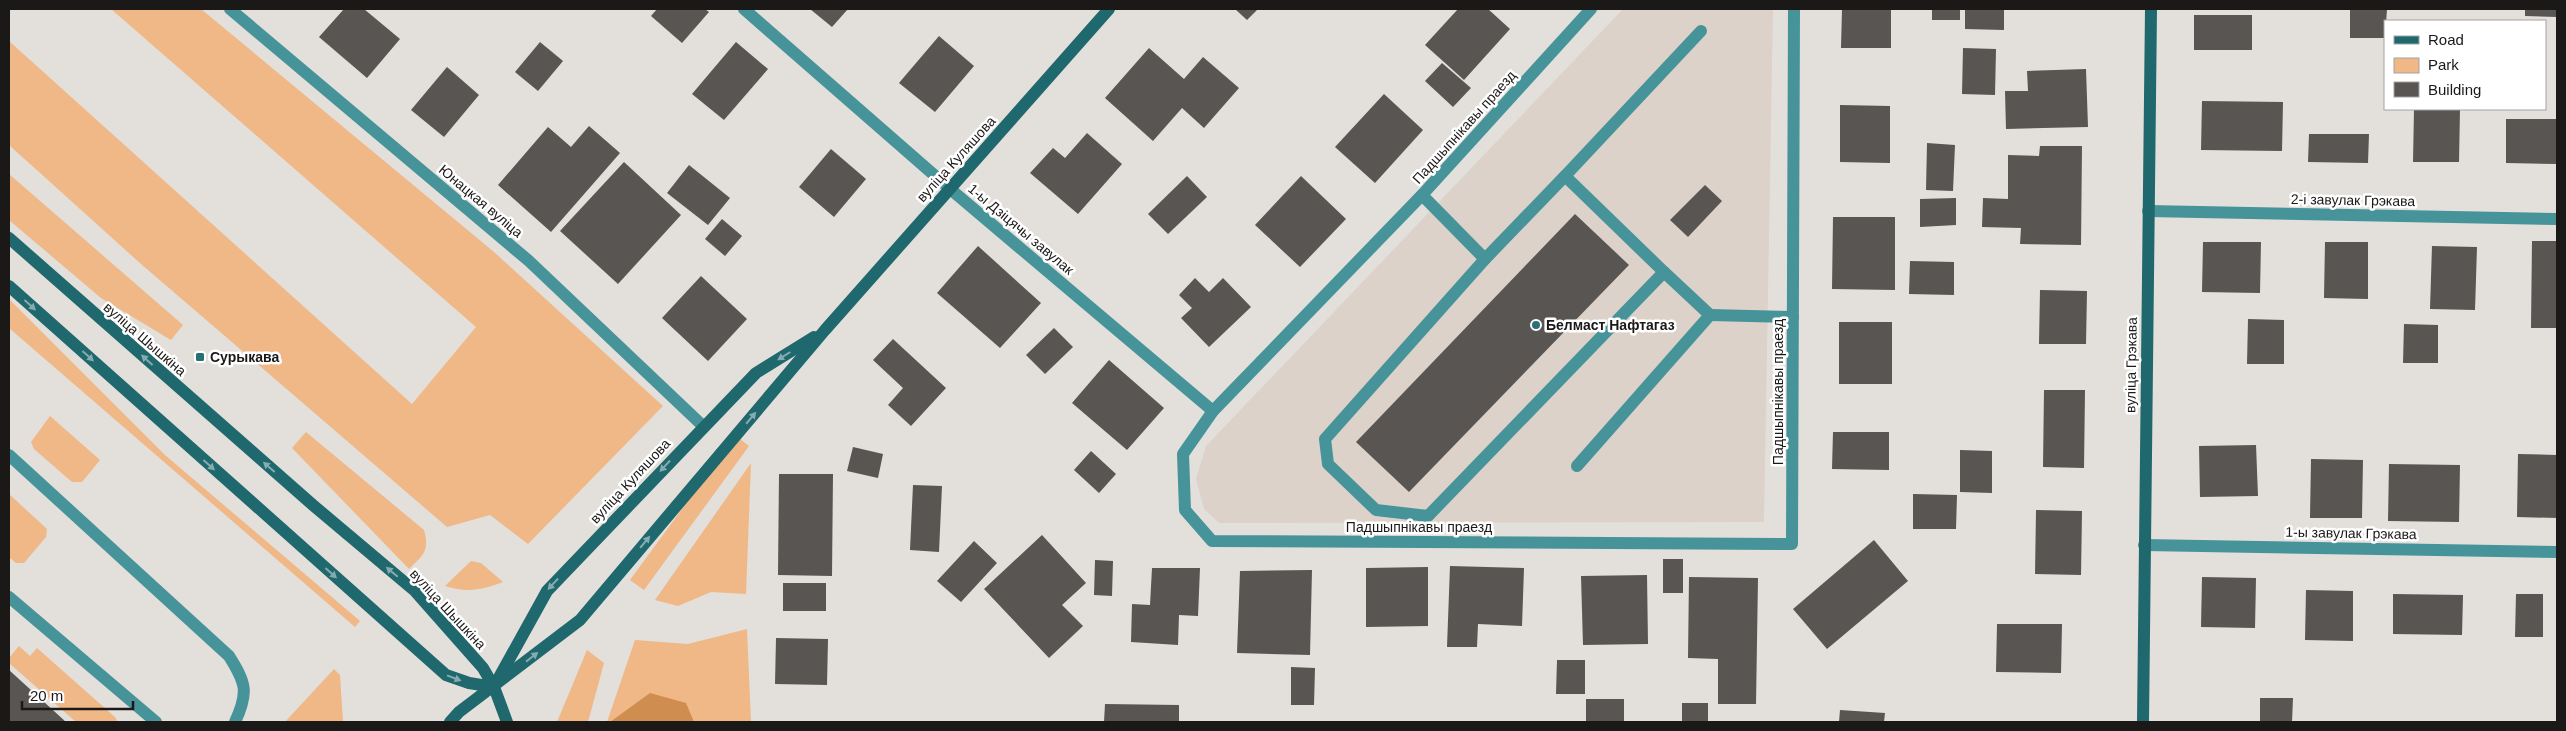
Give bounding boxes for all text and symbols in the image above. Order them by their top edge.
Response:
legend [2384,20,2546,110]
text: Road [2428,31,2464,48]
text: Park [2428,56,2459,73]
street label: Падшыпнікавы праезд [1409,67,1519,187]
text: Building [2428,81,2481,98]
street label: вуліца Куляшова [913,113,999,205]
street label: Юнацкая вуліца [436,161,526,241]
street label: 1-ы Дзіцячы завулак [965,180,1078,278]
street label: 2-і завулак Грэкава [2291,191,2416,209]
one-way arrow [24,299,36,311]
street label: вуліца Шышкіна [101,299,190,379]
place label: Белмаст Нафтагаз [1546,317,1675,333]
street label: вуліца Грэкава [2122,317,2140,413]
marker: Белмаст Нафтагаз [1530,319,1542,331]
street label: Падшыпнікавы праезд [1770,319,1786,465]
place label: Сурыкава [210,349,279,365]
one-way arrow [82,351,95,362]
marker: Сурыкава [194,351,206,363]
one-way arrow [777,351,790,360]
one-way arrow [141,354,153,366]
one-way arrow [745,412,756,425]
street label: вуліца Куляшова [587,435,673,526]
one-way arrow [203,459,216,470]
one-way arrow [659,459,671,471]
one-way arrow [263,461,275,473]
street label: Падшыпнікавы праезд [1346,519,1492,535]
street label: 1-ы завулак Грэкава [2285,524,2417,542]
one-way arrow [639,536,651,548]
street label: вуліца Шышкіна [407,566,489,653]
one-way arrow [324,567,336,579]
one-way arrow [386,567,399,578]
one-way arrow [547,577,559,589]
one-way arrow [525,652,539,662]
one-way arrow [447,674,462,682]
scale bar [22,678,134,710]
text: 20 m [30,687,63,704]

